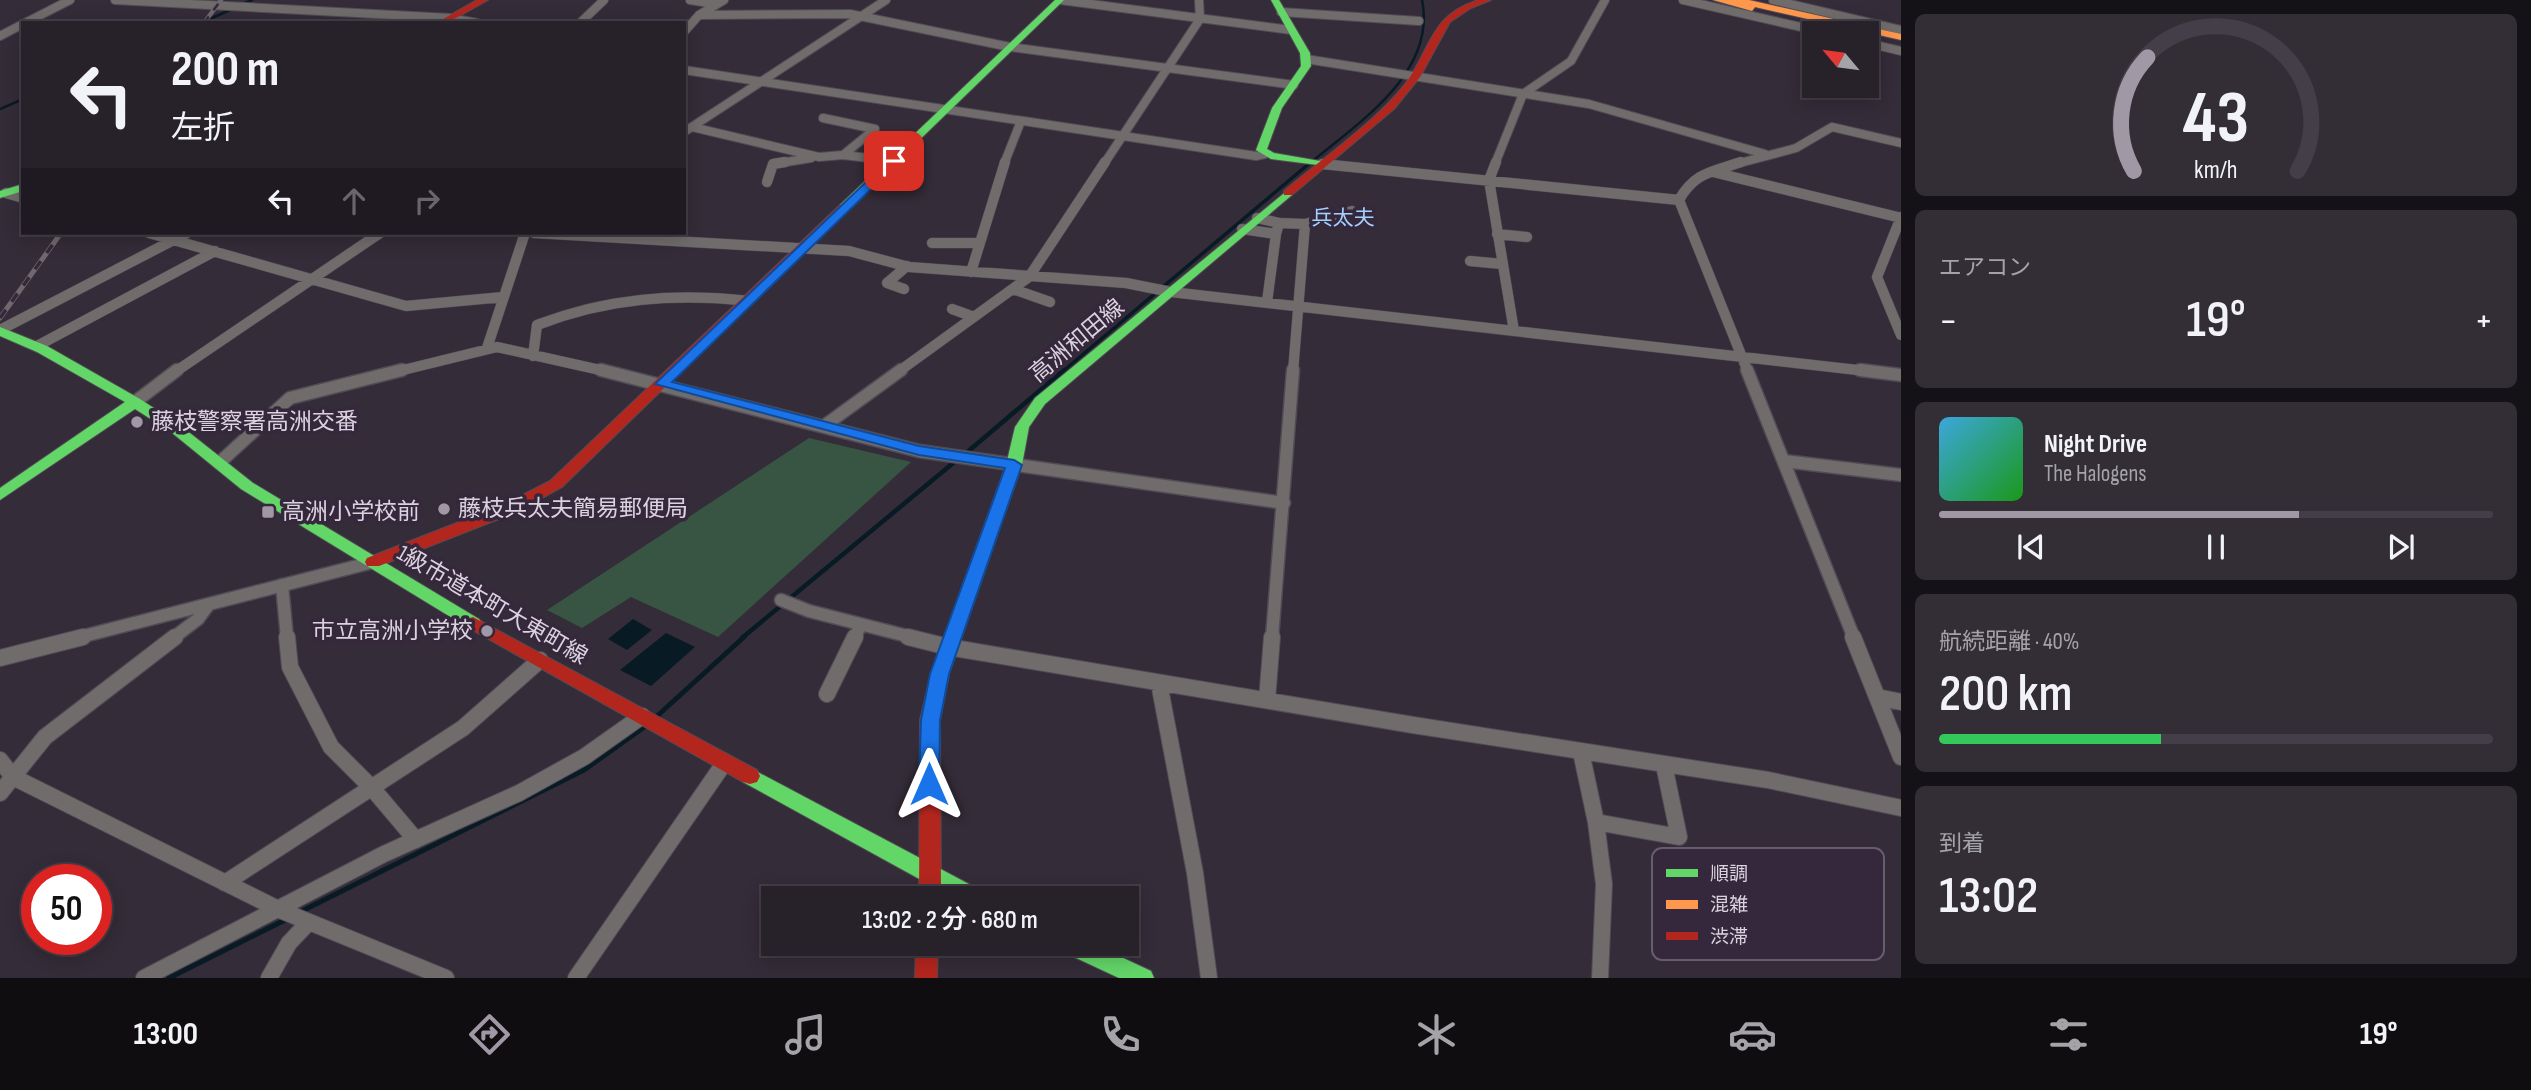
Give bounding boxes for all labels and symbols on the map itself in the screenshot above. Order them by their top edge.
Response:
north arrow [1802,21,1880,98]
pin [864,131,924,191]
district label: 兵太夫 [1312,206,1375,231]
street label: 高洲和田線 [1024,293,1130,389]
place label: 藤枝警察署高洲交番 [151,408,358,436]
marker: 藤枝警察署高洲交番 [129,414,145,430]
place label: 藤枝兵太夫簡易郵便局 [458,495,688,523]
place label: 高洲小学校前 [282,498,420,526]
marker: 藤枝兵太夫簡易郵便局 [436,501,452,517]
marker: 高洲小学校前 [260,504,276,520]
street label: 1級市道本町大東町線 [392,539,592,671]
place label: 市立高洲小学校 [312,617,473,645]
marker: 市立高洲小学校 [479,623,495,639]
position arrow [892,747,966,821]
legend [1652,848,1884,960]
text: 順調 [1710,863,1748,886]
speed limit sign: 50 [21,864,112,955]
text: 混雑 [1710,894,1748,917]
text: 渋滞 [1710,926,1748,949]

